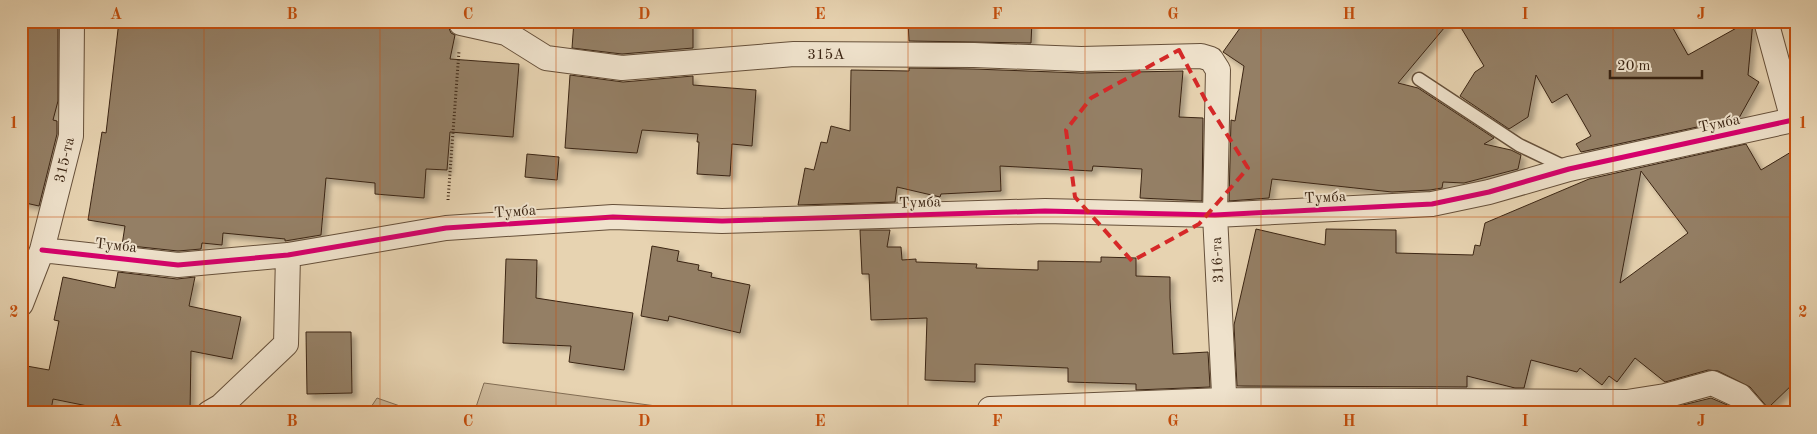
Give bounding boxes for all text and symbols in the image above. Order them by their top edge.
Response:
text: A [110,7,122,23]
text: B [286,7,298,23]
text: C [463,7,473,23]
text: D [638,7,650,23]
text: E [814,7,826,23]
text: F [992,7,1003,23]
text: G [1167,7,1179,23]
text: H [1342,7,1356,23]
text: I [1521,7,1529,23]
text: J [1697,7,1706,23]
street label: 315А [807,48,845,63]
scale bar [1610,48,1702,80]
text: 20 m [1617,59,1651,74]
street label: Тумба [1697,113,1742,136]
text: 1 [9,116,19,132]
text: 1 [1798,116,1808,132]
street label: 315-та [53,136,78,185]
street label: Тумба [1304,190,1347,207]
street label: Тумба [899,195,942,212]
street label: Тумба [494,204,537,221]
street label: 316-та [1210,236,1227,283]
street label: Тумба [94,237,138,256]
text: 2 [9,305,19,321]
text: 2 [1798,305,1808,321]
text: A [110,414,122,430]
text: B [286,414,298,430]
text: C [463,414,473,430]
text: D [638,414,650,430]
text: E [814,414,826,430]
text: F [992,414,1003,430]
text: G [1167,414,1179,430]
text: H [1342,414,1356,430]
text: I [1521,414,1529,430]
text: J [1697,414,1706,430]

